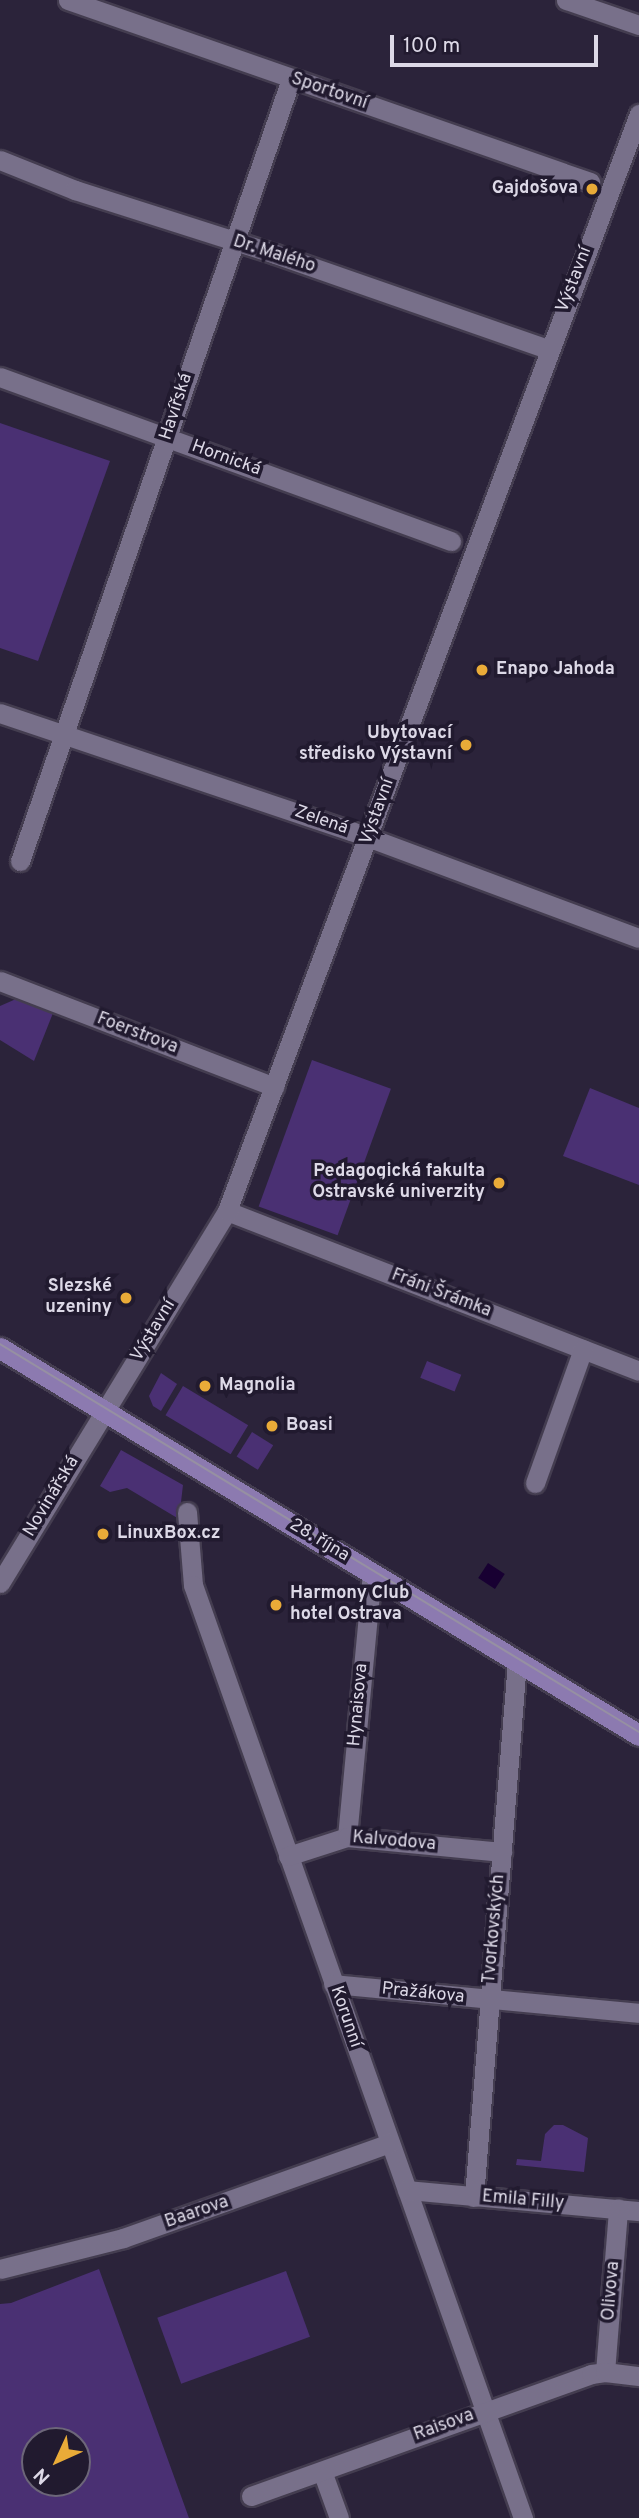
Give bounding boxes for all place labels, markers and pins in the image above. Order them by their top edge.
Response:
place label: Gajdošova [492,178,578,200]
marker: Gajdošova [584,181,600,197]
place label: Enapo Jahoda [496,659,615,681]
marker: Enapo Jahoda [474,662,490,678]
place label: Ubytovací středisko Výstavní [298,724,452,766]
marker: Ubytovací středisko Výstavní [458,737,474,753]
place label: Pedagogická fakulta Ostravské univerzity [312,1162,485,1204]
marker: Pedagogická fakulta Ostravské univerzity [491,1175,507,1191]
place label: Slezské uzeniny [45,1277,112,1320]
marker: Slezské uzeniny [118,1290,134,1306]
place label: Magnolia [219,1375,295,1397]
marker: Magnolia [197,1378,213,1394]
place label: Boasi [286,1415,333,1437]
marker: Boasi [264,1418,280,1434]
place label: LinuxBox.cz [117,1523,221,1545]
marker: LinuxBox.cz [95,1526,111,1542]
place label: Harmony Club hotel Ostrava [290,1584,409,1626]
marker: Harmony Club hotel Ostrava [268,1597,284,1613]

